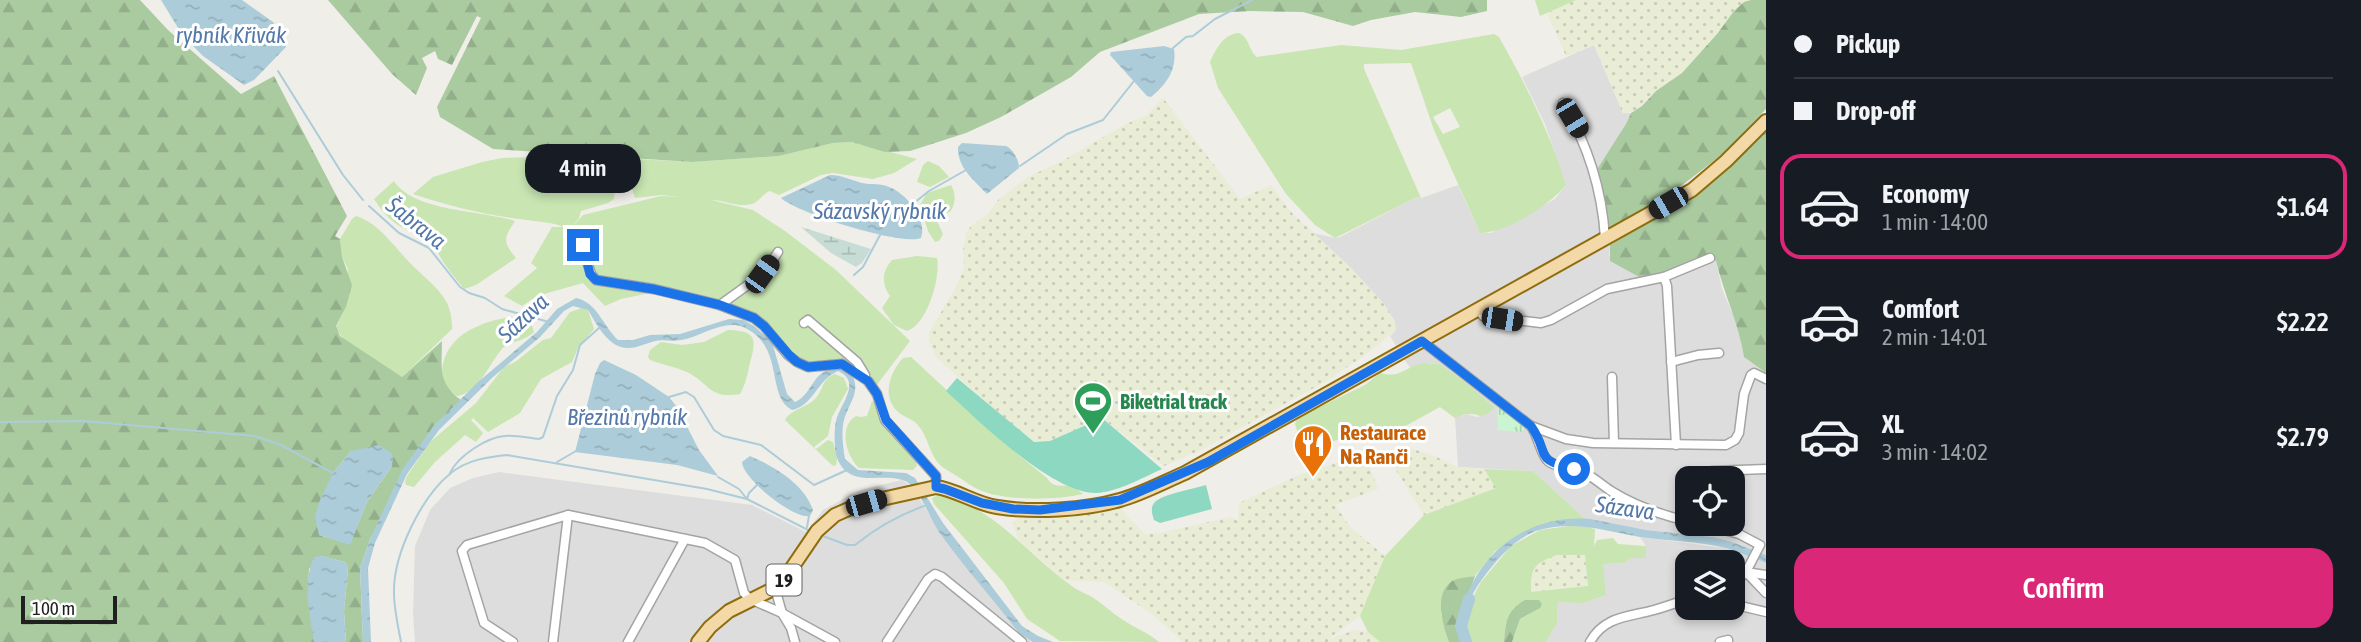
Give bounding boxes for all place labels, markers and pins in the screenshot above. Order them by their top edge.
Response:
sports icon: Biketrial track [1072,380,1114,435]
place label: Biketrial track [1120,389,1228,413]
place label: Restaurace Na Ranči [1340,420,1426,468]
restaurant icon: Restaurace Na Ranči [1292,423,1334,478]

